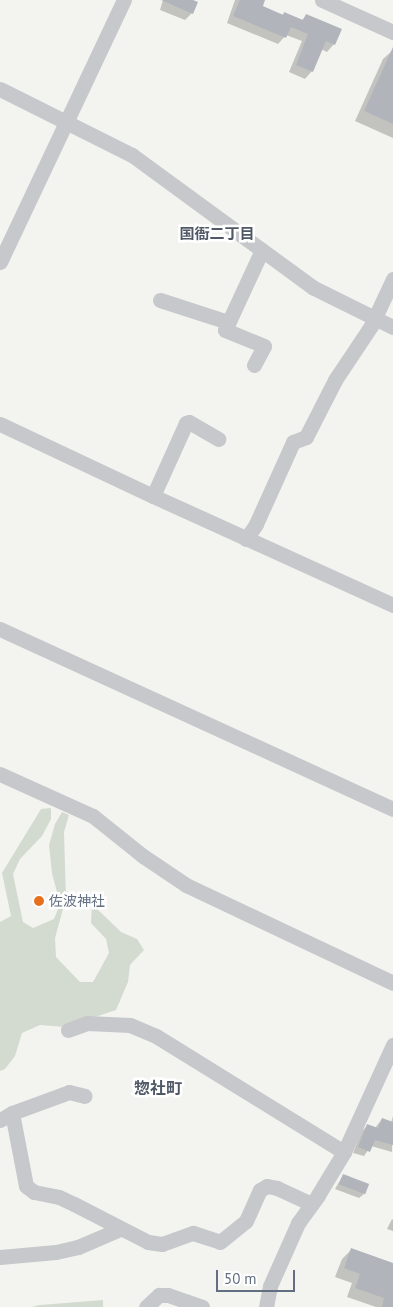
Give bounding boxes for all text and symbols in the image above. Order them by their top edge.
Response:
district label: 国衙二丁目 [180,225,254,243]
place label: 佐波神社 [49,893,105,909]
marker: 佐波神社 [33,895,45,907]
district label: 惣社町 [134,1078,182,1098]
scale bar [218,1260,297,1292]
text: 50 m [224,1269,257,1288]

